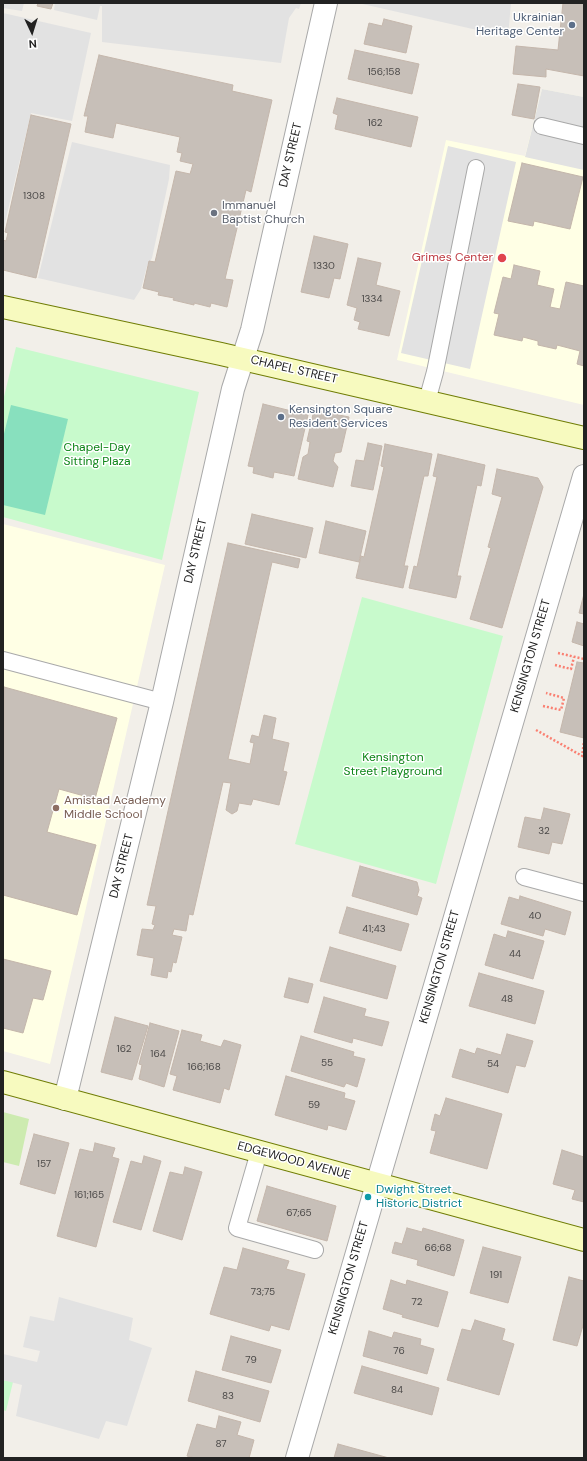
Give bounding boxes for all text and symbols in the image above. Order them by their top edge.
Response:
place label: Ukrainian Heritage Center [476,11,564,39]
north arrow [12,12,52,52]
marker: Ukrainian Heritage Center [567,20,577,30]
text: N [28,37,37,51]
house number: 156;158 [367,66,401,78]
house number: 162 [368,117,382,129]
street label: DAY STREET [277,121,305,189]
house number: 1308 [23,190,45,202]
place label: Immanuel Baptist Church [222,199,305,227]
marker: Immanuel Baptist Church [209,208,219,218]
place label: Grimes Center [412,251,493,265]
marker: Grimes Center [496,252,508,264]
house number: 1330 [313,260,335,272]
house number: 1334 [361,293,383,305]
street label: CHAPEL STREET [249,353,339,387]
place label: Kensington Square Resident Services [289,403,392,431]
marker: Kensington Square Resident Services [276,412,286,422]
park label: Chapel-Day Sitting Plaza [63,441,131,469]
street label: DAY STREET [182,517,210,585]
street label: KENSINGTON STREET [508,598,554,714]
park label: Kensington Street Playground [344,751,442,779]
place label: Amistad Academy Middle School [64,794,166,822]
marker: Amistad Academy Middle School [51,803,61,813]
house number: 32 [538,825,550,837]
street label: DAY STREET [107,832,137,900]
street label: KENSINGTON STREET [417,909,463,1025]
house number: 40 [529,910,541,922]
house number: 41;43 [362,923,386,935]
house number: 44 [509,948,521,960]
house number: 48 [501,993,513,1005]
house number: 162 [117,1043,131,1055]
house number: 164 [150,1048,166,1060]
house number: 55 [321,1057,333,1069]
house number: 54 [487,1058,499,1070]
house number: 166;168 [187,1061,221,1073]
house number: 59 [308,1099,320,1111]
street label: EDGEWOOD AVENUE [236,1139,352,1183]
house number: 157 [37,1158,51,1170]
place label: Dwight Street Historic District [376,1183,462,1211]
house number: 161;165 [74,1189,104,1201]
marker: Dwight Street Historic District [363,1192,373,1202]
house number: 67;65 [286,1207,312,1219]
street label: KENSINGTON STREET [326,1220,372,1336]
house number: 66;68 [424,1242,452,1254]
house number: 191 [490,1269,502,1281]
house number: 73;75 [251,1286,275,1298]
house number: 72 [412,1296,422,1308]
house number: 76 [393,1345,405,1357]
house number: 79 [245,1354,257,1366]
house number: 84 [391,1384,403,1396]
house number: 83 [222,1390,234,1402]
house number: 87 [215,1438,227,1450]

